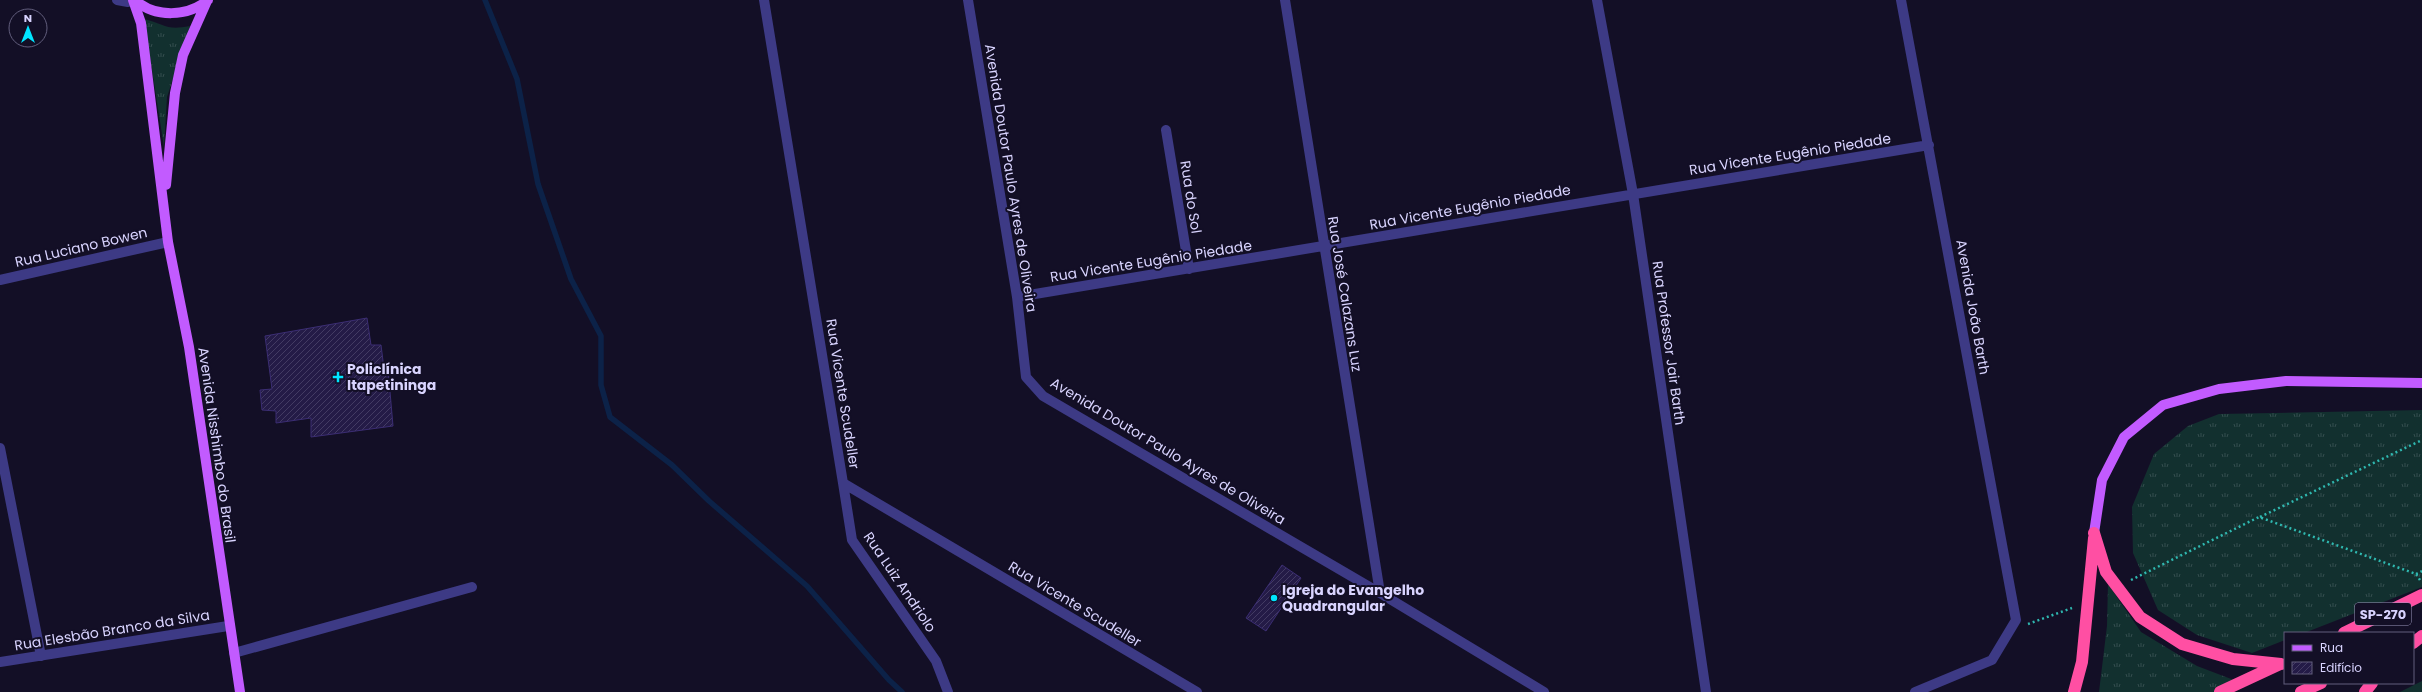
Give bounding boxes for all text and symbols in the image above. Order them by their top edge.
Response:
north arrow [8,8,48,48]
text: N [24,10,32,26]
street label: Avenida Doutor Paulo Ayres de Oliveira [980,42,1042,314]
street label: Rua Vicente Eugênio Piedade [1688,128,1893,180]
street label: Rua do Sol [1175,159,1207,235]
street label: Rua Vicente Eugênio Piedade [1368,179,1572,235]
street label: Rua José Calazans Luz [1323,215,1367,373]
street label: Rua Luciano Bowen [13,222,149,272]
street label: Rua Vicente Eugênio Piedade [1049,235,1254,287]
street label: Avenida João Barth [1951,238,1995,376]
street label: Rua Professor Jair Barth [1648,260,1690,426]
street label: Rua Vicente Scudeller [821,317,865,471]
street label: Avenida Nisshimbo do Brasil [193,346,241,544]
place label: Policlínica Itapetininga [347,359,436,395]
marker: Policlínica Itapetininga [332,371,344,383]
street label: Avenida Doutor Paulo Ayres de Oliveira [1047,373,1289,529]
street label: Rua Luiz Andriolo [859,528,941,636]
street label: Rua Vicente Scudeller [1005,556,1145,652]
place label: Igreja do Evangelho Quadrangular [1282,580,1424,616]
marker: Igreja do Evangelho Quadrangular [1269,593,1279,603]
road number: SP-270 [2355,603,2411,625]
street label: Rua Elesbão Branco da Silva [13,605,211,655]
legend [2284,632,2414,684]
text: Rua [2320,639,2343,656]
text: Edifício [2320,659,2362,676]

